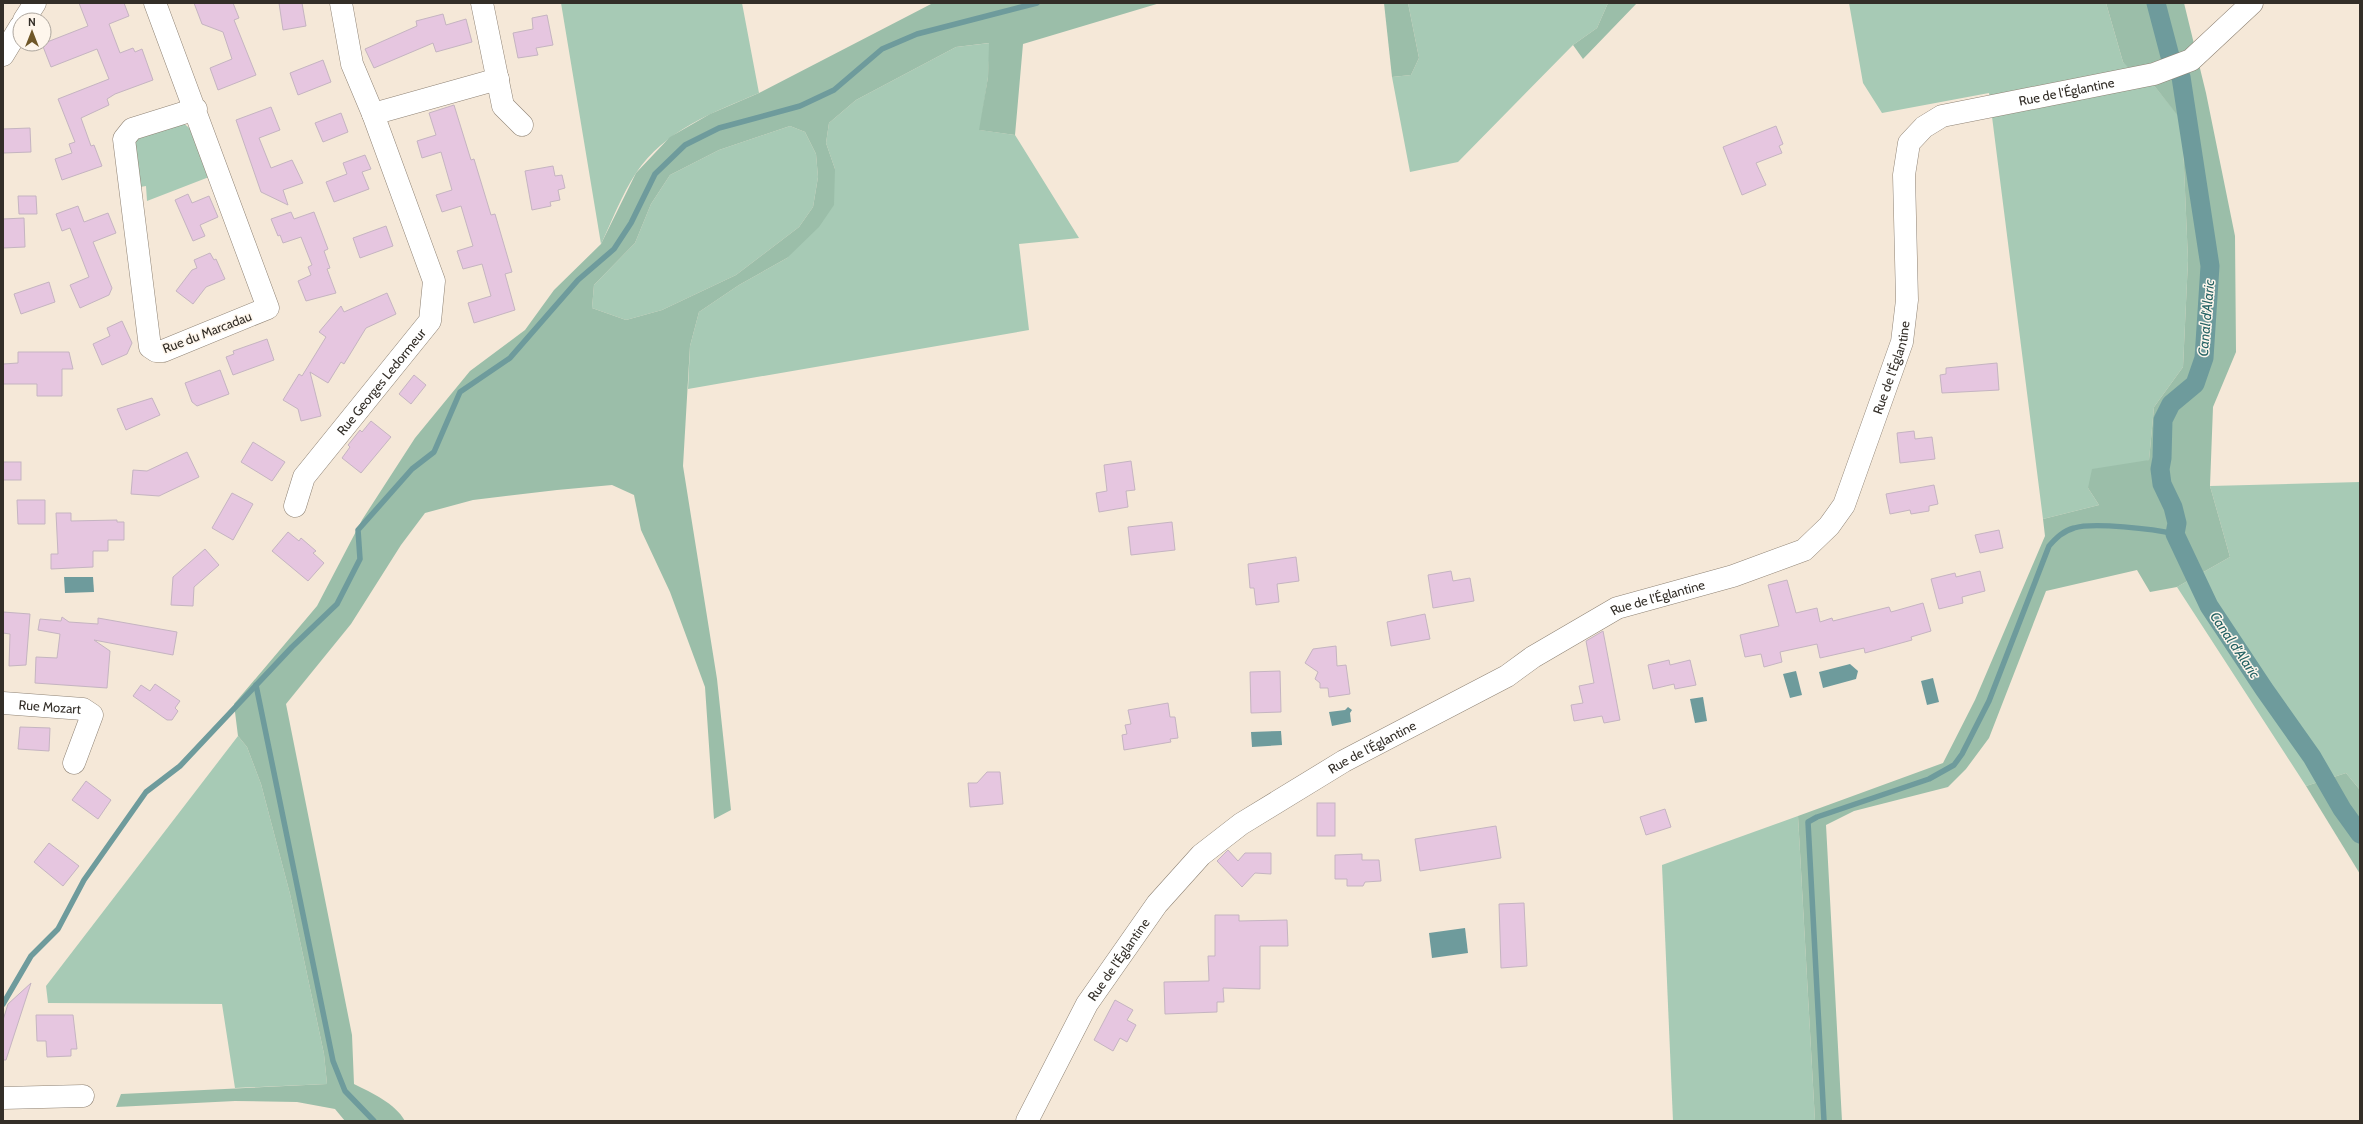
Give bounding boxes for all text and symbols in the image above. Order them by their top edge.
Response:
north arrow [12,12,52,52]
text: N [28,15,36,29]
street label: Rue de l'Églantine [2017,74,2116,109]
water label: Canal d'Alaric [2194,279,2218,357]
street label: Rue du Marcadau [160,308,254,356]
street label: Rue de l'Églantine [1869,320,1912,416]
street label: Rue Georges Ledormeur [333,324,429,438]
street label: Rue de l'Églantine [1607,576,1707,618]
water label: Canal d'Alaric [2206,608,2264,682]
street label: Rue Mozart [18,696,82,717]
street label: Rue de l'Églantine [1325,717,1419,777]
street label: Rue de l'Églantine [1084,915,1153,1004]

